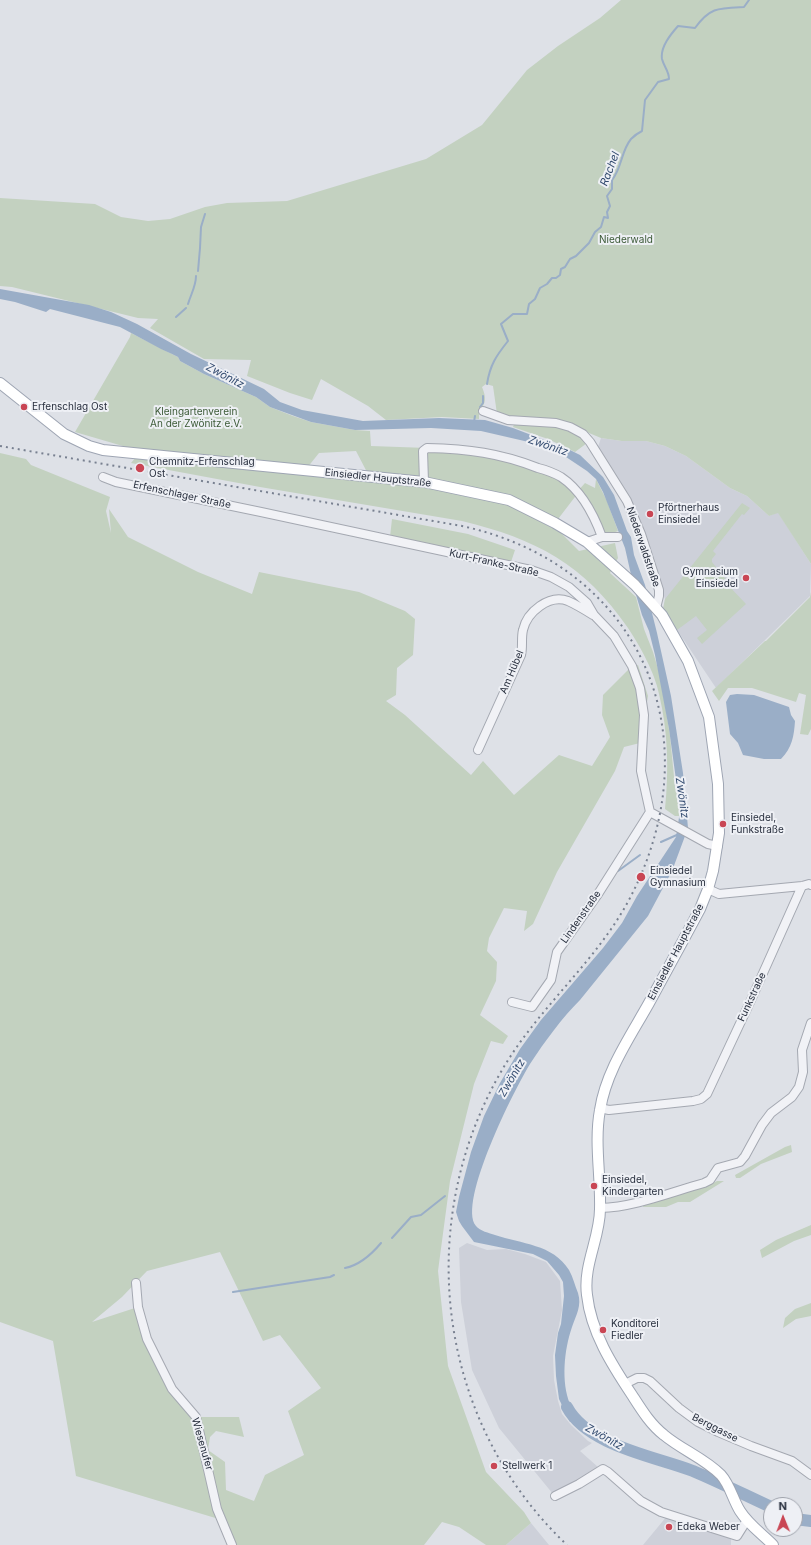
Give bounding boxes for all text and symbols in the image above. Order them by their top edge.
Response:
water label: Rachel [597,150,623,188]
park label: Niederwald [599,234,653,246]
water label: Zwönitz [204,361,246,391]
place label: Erfenschlag Ost [32,401,107,413]
marker: Erfenschlag Ost [19,402,29,412]
park label: Kleingartenverein An der Zwönitz e.V. [150,406,242,430]
water label: Zwönitz [526,433,570,459]
place label: Chemnitz-Erfenschlag Ost [149,456,255,480]
marker: Chemnitz-Erfenschlag Ost [134,462,146,474]
street label: Einsiedler Hauptstraße [324,466,432,490]
street label: Erfenschlager Straße [132,479,232,511]
place label: Pförtnerhaus Einsiedel [658,502,719,526]
street label: Niederwaldstraße [624,505,662,589]
marker: Pförtnerhaus Einsiedel [645,509,655,519]
street label: Kurt-Franke-Straße [448,547,540,579]
place label: Gymnasium Einsiedel [682,566,738,590]
marker: Gymnasium Einsiedel [741,573,751,583]
street label: Am Hübel [497,648,527,696]
water label: Zwönitz [673,777,691,819]
place label: Einsiedel, Funkstraße [731,812,784,836]
marker: Einsiedel, Funkstraße [718,819,728,829]
place label: Einsiedel Gymnasium [650,865,706,888]
marker: Einsiedel Gymnasium [635,871,647,883]
street label: Lindenstraße [558,888,604,946]
street label: Einsiedler Hauptstraße [646,902,706,1002]
street label: Funkstraße [735,971,769,1023]
water label: Zwönitz [496,1057,528,1099]
place label: Einsiedel, Kindergarten [602,1174,663,1198]
marker: Einsiedel, Kindergarten [589,1181,599,1191]
place label: Konditorei Fiedler [611,1318,659,1342]
marker: Konditorei Fiedler [598,1325,608,1335]
street label: Berggasse [690,1411,740,1445]
street label: Wiesenufer [189,1416,215,1472]
water label: Zwönitz [583,1421,625,1453]
place label: Stellwerk 1 [502,1460,552,1472]
marker: Stellwerk 1 [489,1461,499,1471]
north arrow [763,1497,803,1537]
text: N [778,1499,787,1513]
place label: Edeka Weber [677,1521,740,1533]
marker: Edeka Weber [664,1522,674,1532]

